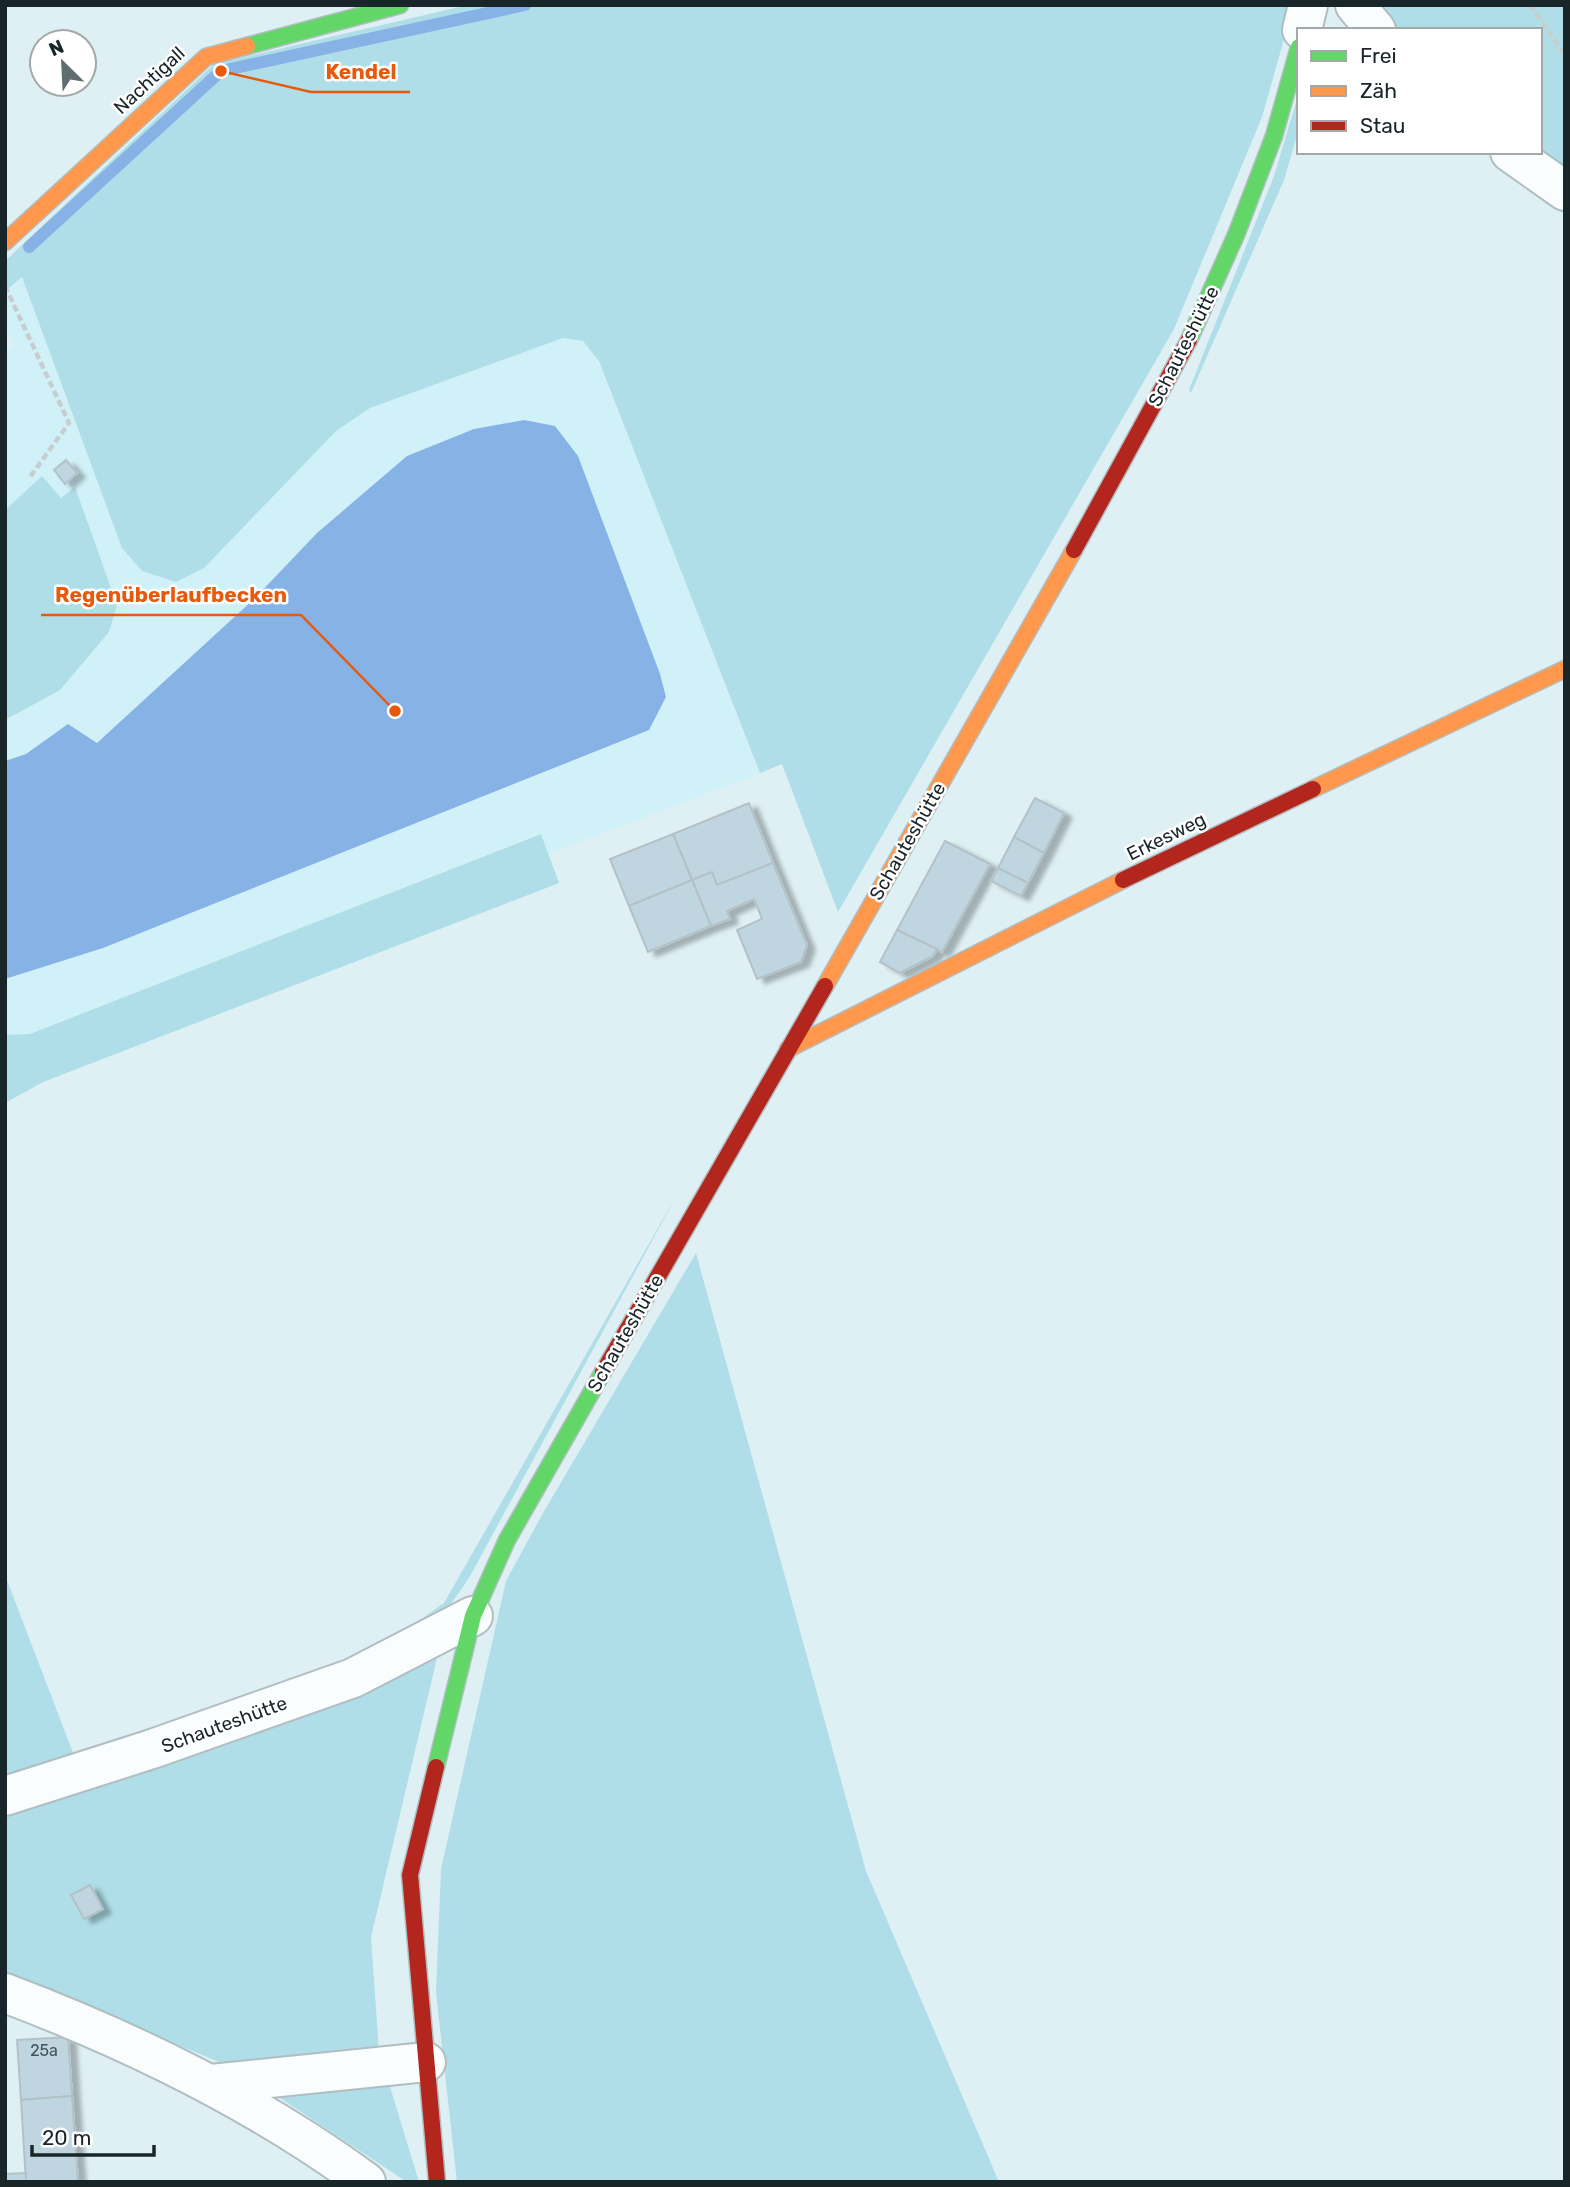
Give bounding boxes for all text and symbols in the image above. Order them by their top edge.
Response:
north arrow [28,28,98,98]
legend [1297,28,1542,154]
text: N [45,35,67,61]
street label: Nachtigall [109,42,190,119]
text: Frei [1360,43,1397,68]
callout: Kendel [311,50,410,92]
text: Kendel [325,59,397,84]
text: Zäh [1360,78,1397,103]
text: Stau [1360,113,1406,138]
street label: Schauteshütte [1143,282,1224,410]
callout: Regenüberlaufbecken [41,573,301,615]
text: Regenüberlaufbecken [55,582,287,607]
street label: Schauteshütte [864,778,950,904]
street label: Erkesweg [1123,807,1210,865]
street label: Schauteshütte [582,1270,668,1396]
street label: Schauteshütte [158,1691,290,1758]
house number: 25a [30,2041,58,2060]
scale bar [32,2114,154,2158]
text: 20 m [42,2125,91,2150]

